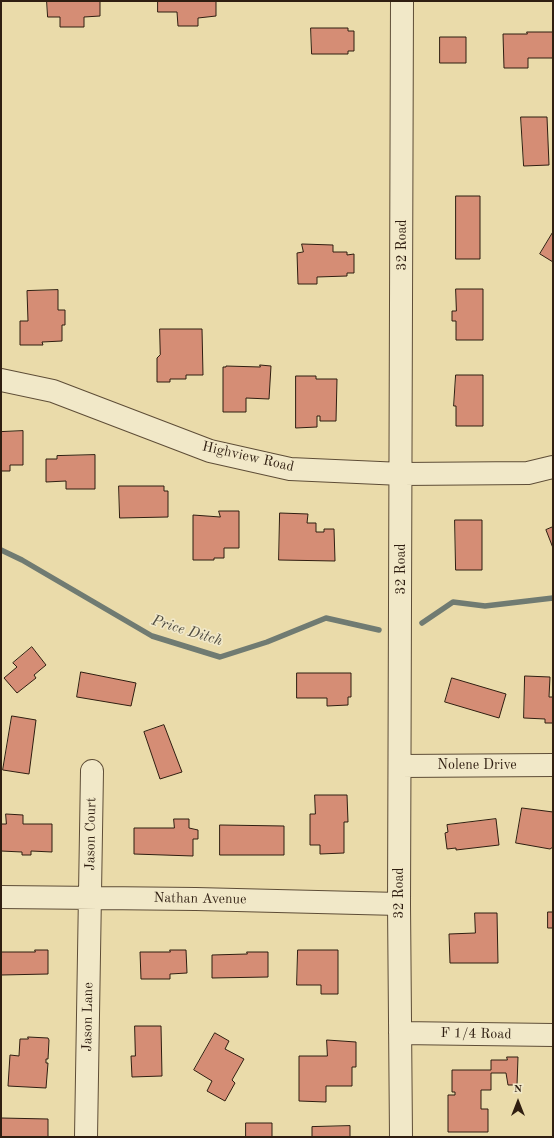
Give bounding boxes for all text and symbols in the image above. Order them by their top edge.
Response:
street label: 32 Road [394,219,410,271]
street label: Highview Road [201,438,295,476]
street label: 32 Road [393,543,409,595]
water label: Price Ditch [149,612,225,650]
street label: Nolene Drive [437,757,517,773]
street label: Jason Court [82,797,100,871]
street label: 32 Road [391,867,407,919]
street label: Nathan Avenue [153,890,247,908]
street label: Jason Lane [79,982,97,1052]
street label: F 1/4 Road [440,1025,512,1043]
north arrow [498,1082,538,1122]
text: N [514,1084,522,1095]

